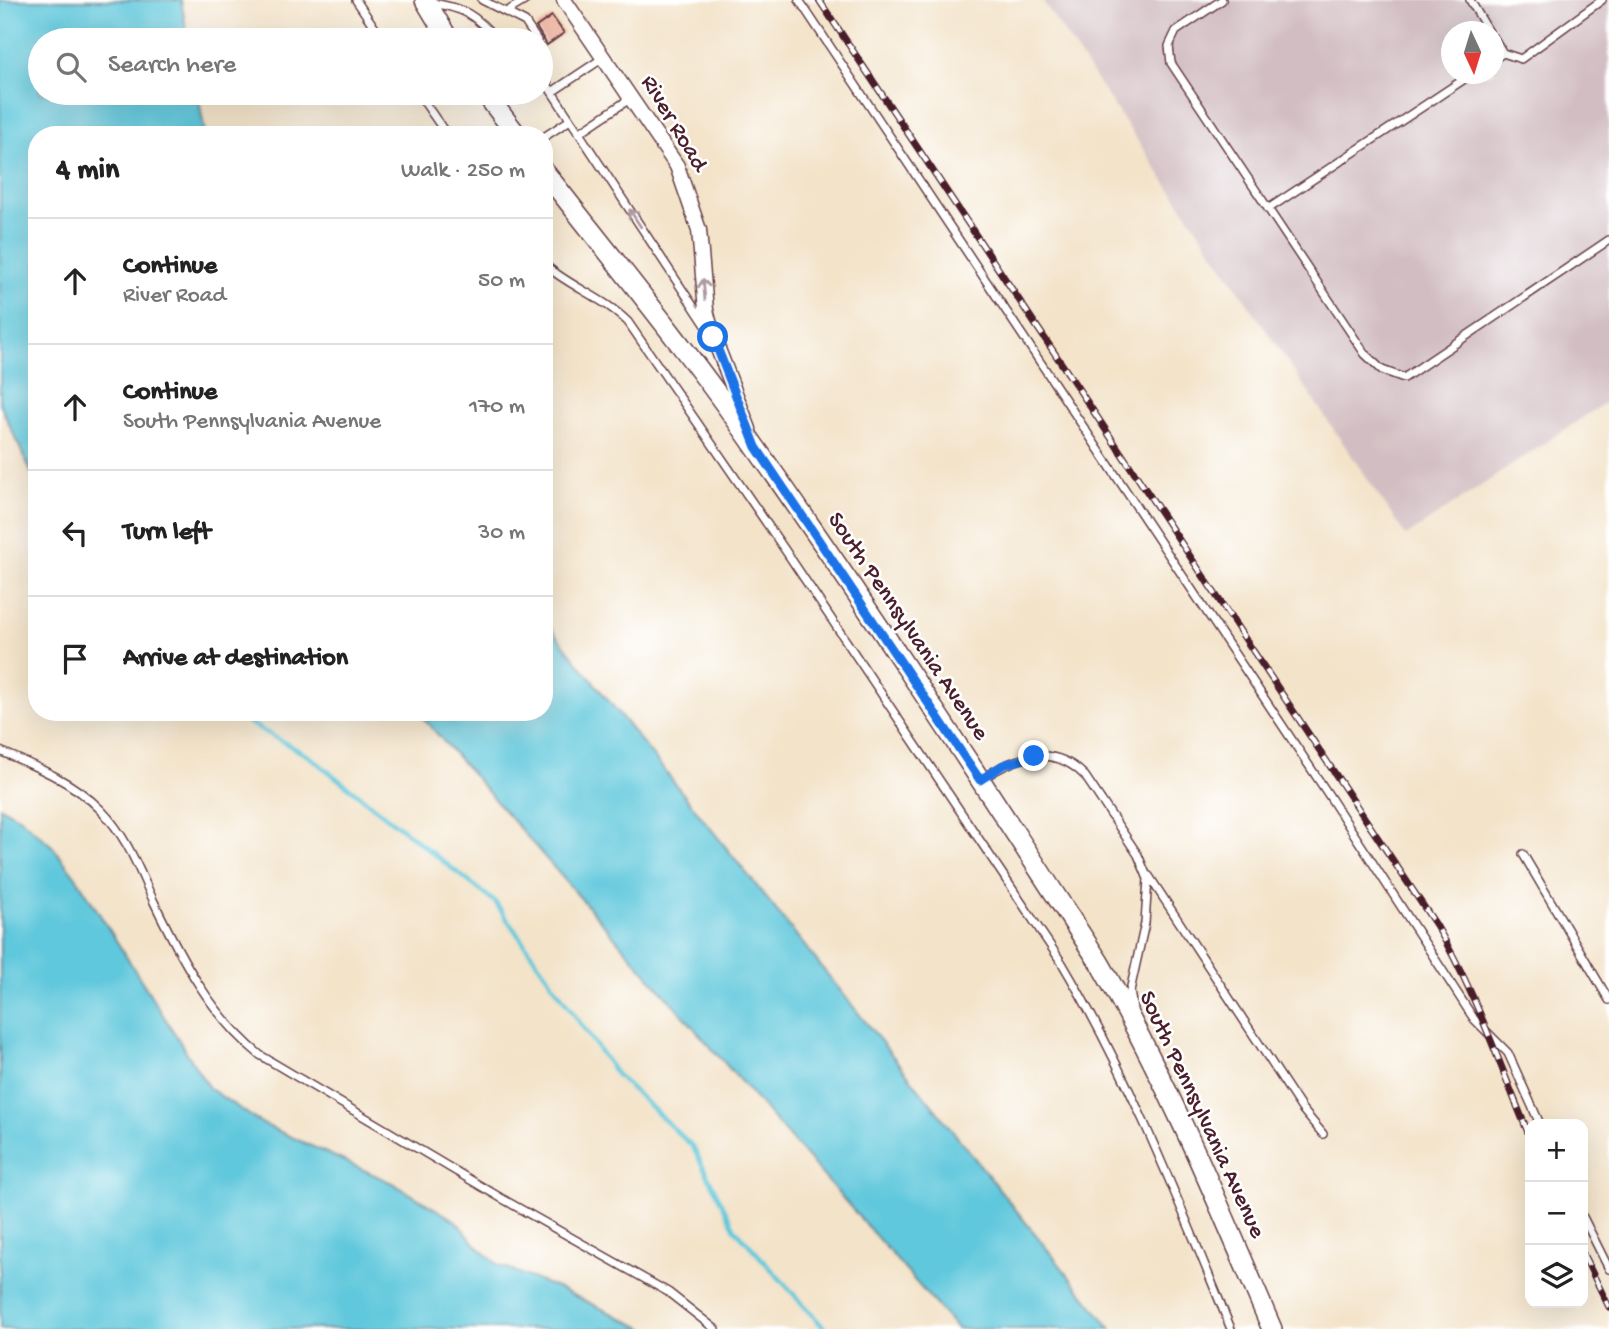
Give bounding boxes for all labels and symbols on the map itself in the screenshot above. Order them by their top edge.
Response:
north arrow [1441,21,1504,84]
street label: River Road [633,71,714,179]
one-way arrow [628,209,642,228]
one-way arrow [698,278,711,301]
route start [697,321,728,352]
street label: South Pennsylvania Avenue [820,507,995,747]
route end [1018,740,1049,771]
street label: South Pennsylvania Avenue [1131,987,1271,1244]

